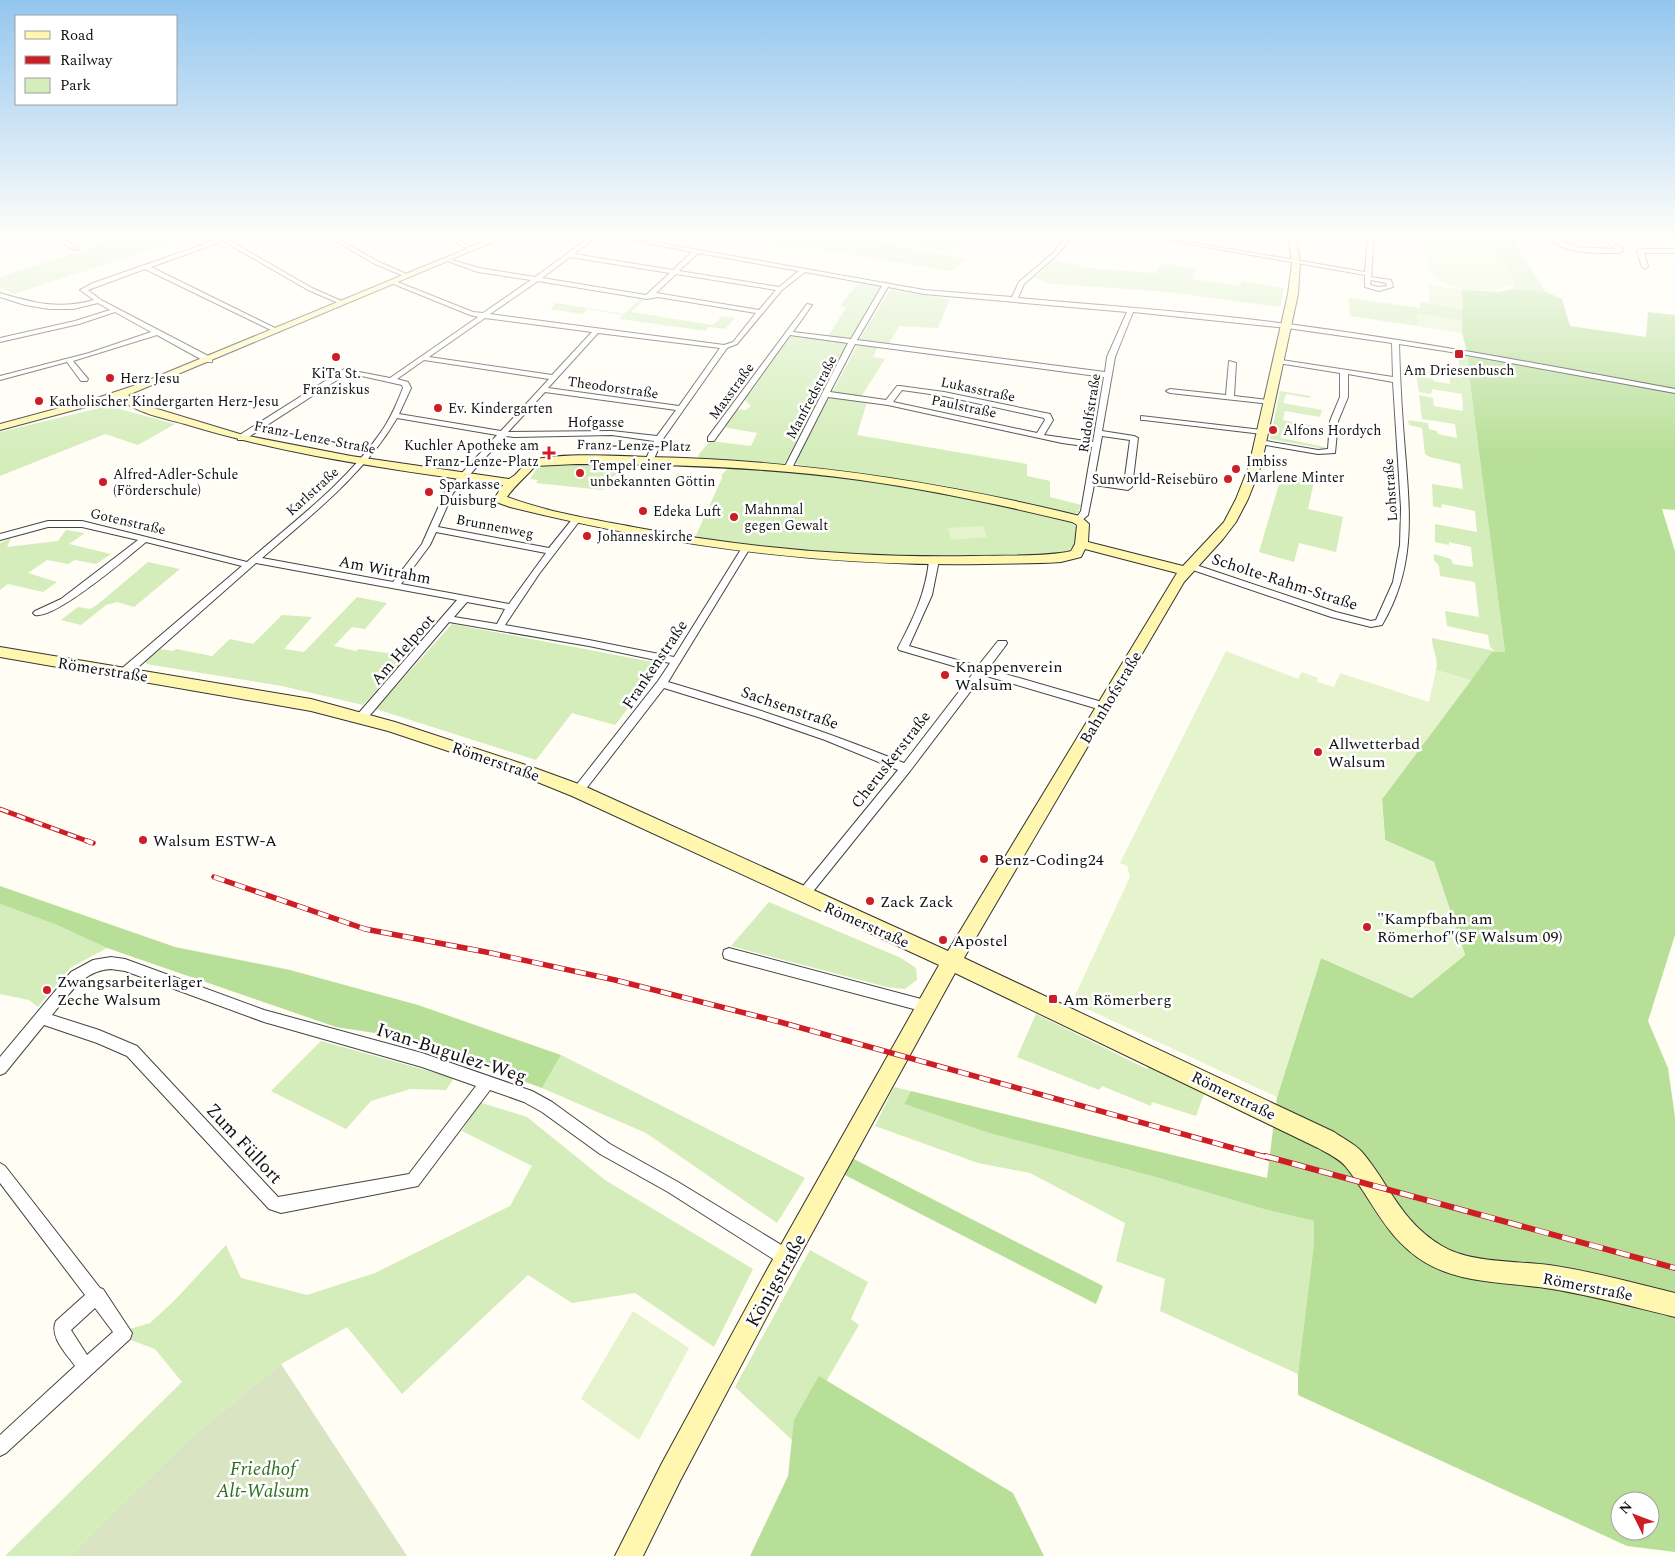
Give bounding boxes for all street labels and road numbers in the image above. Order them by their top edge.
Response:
street label: Manfredstraße [781,351,842,443]
street label: Maxstraße [704,358,759,424]
street label: Theodorstraße [566,371,660,404]
street label: Lukasstraße [939,371,1017,408]
street label: Rudolfstraße [1073,372,1106,454]
street label: Paulstraße [929,389,999,424]
street label: Hofgasse [568,412,625,433]
street label: Franz-Lenze-Straße [252,415,378,460]
street label: Franz-Lenze-Platz [576,434,692,457]
street label: Lohstraße [1378,457,1403,522]
street label: Karlstraße [281,462,344,521]
street label: Gotenstraße [88,503,168,540]
street label: Brunnenweg [454,509,536,544]
street label: Scholte-Rahm-Straße [1208,547,1361,617]
street label: Am Witrahm [337,549,433,591]
street label: Am Helpoot [365,609,441,690]
street label: Frankenstraße [616,615,694,714]
street label: Bahnhofstraße [1074,646,1148,749]
street label: Römerstraße [56,651,150,689]
street label: Sachsenstraße [738,680,842,736]
street label: Cheruskerstraße [845,706,937,813]
street label: Römerstraße [449,736,543,788]
street label: Römerstraße [820,895,913,954]
street label: Ivan-Bugulez-Weg [373,1015,531,1091]
street label: Römerstraße [1187,1065,1280,1127]
street label: Zum Füllort [199,1097,289,1191]
street label: Königstraße [739,1229,814,1333]
street label: Römerstraße [1541,1266,1635,1307]

